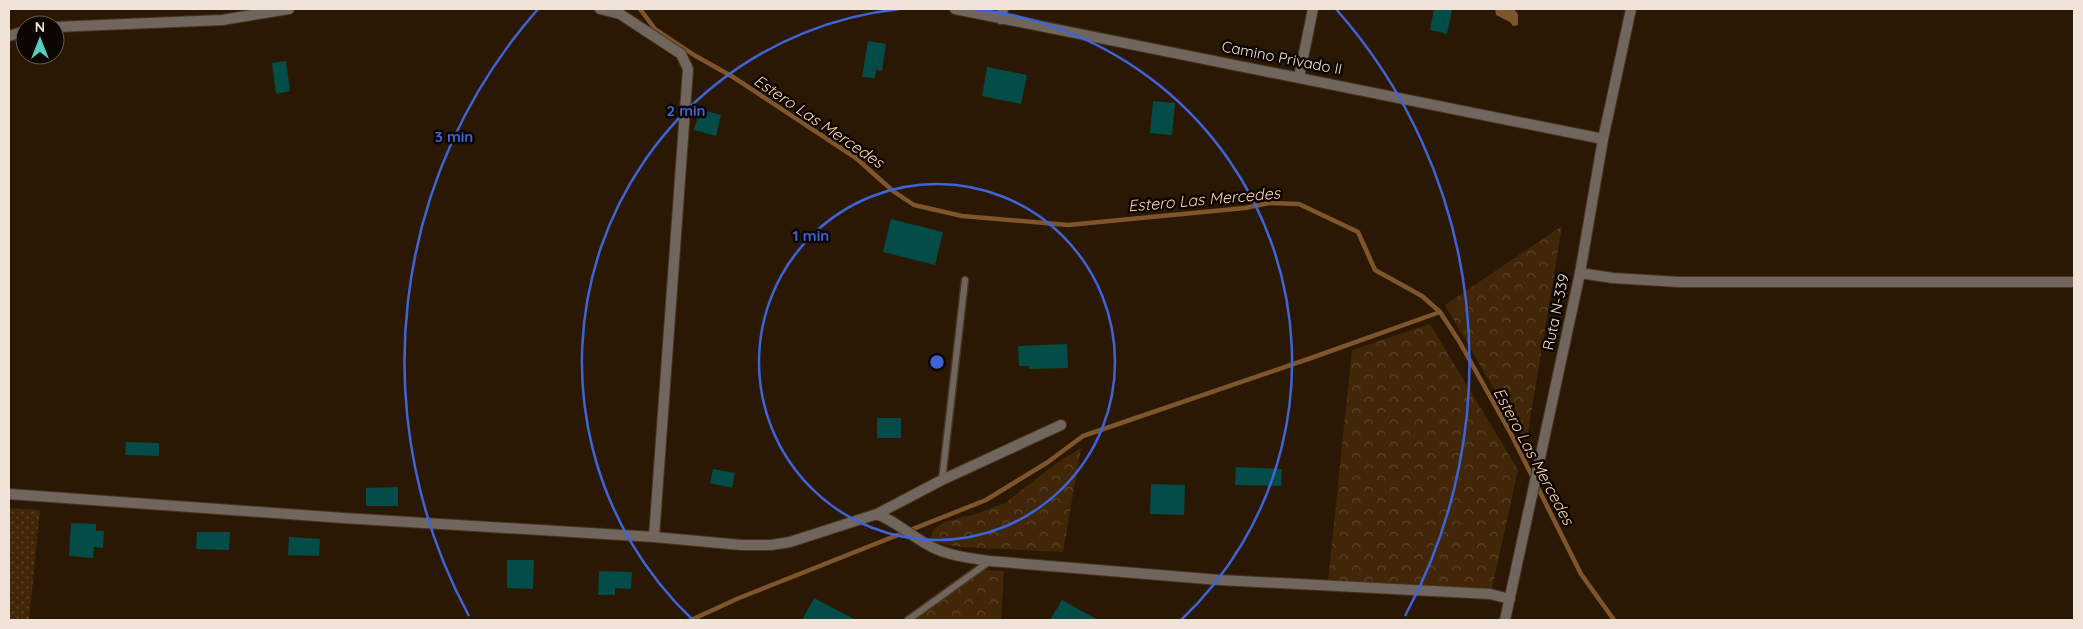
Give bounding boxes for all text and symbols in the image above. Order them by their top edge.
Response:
north arrow [15,15,65,65]
text: N [35,18,45,36]
street label: Camino Privado II [1220,37,1344,79]
water label: Estero Las Mercedes [750,70,889,173]
text: 2 min [666,101,706,120]
text: 3 min [435,127,473,146]
water label: Estero Las Mercedes [1127,182,1282,216]
text: 1 min [793,226,829,245]
street label: Ruta N-339 [1538,272,1573,352]
centre of rings [928,353,946,371]
water label: Estero Las Mercedes [1489,384,1579,529]

